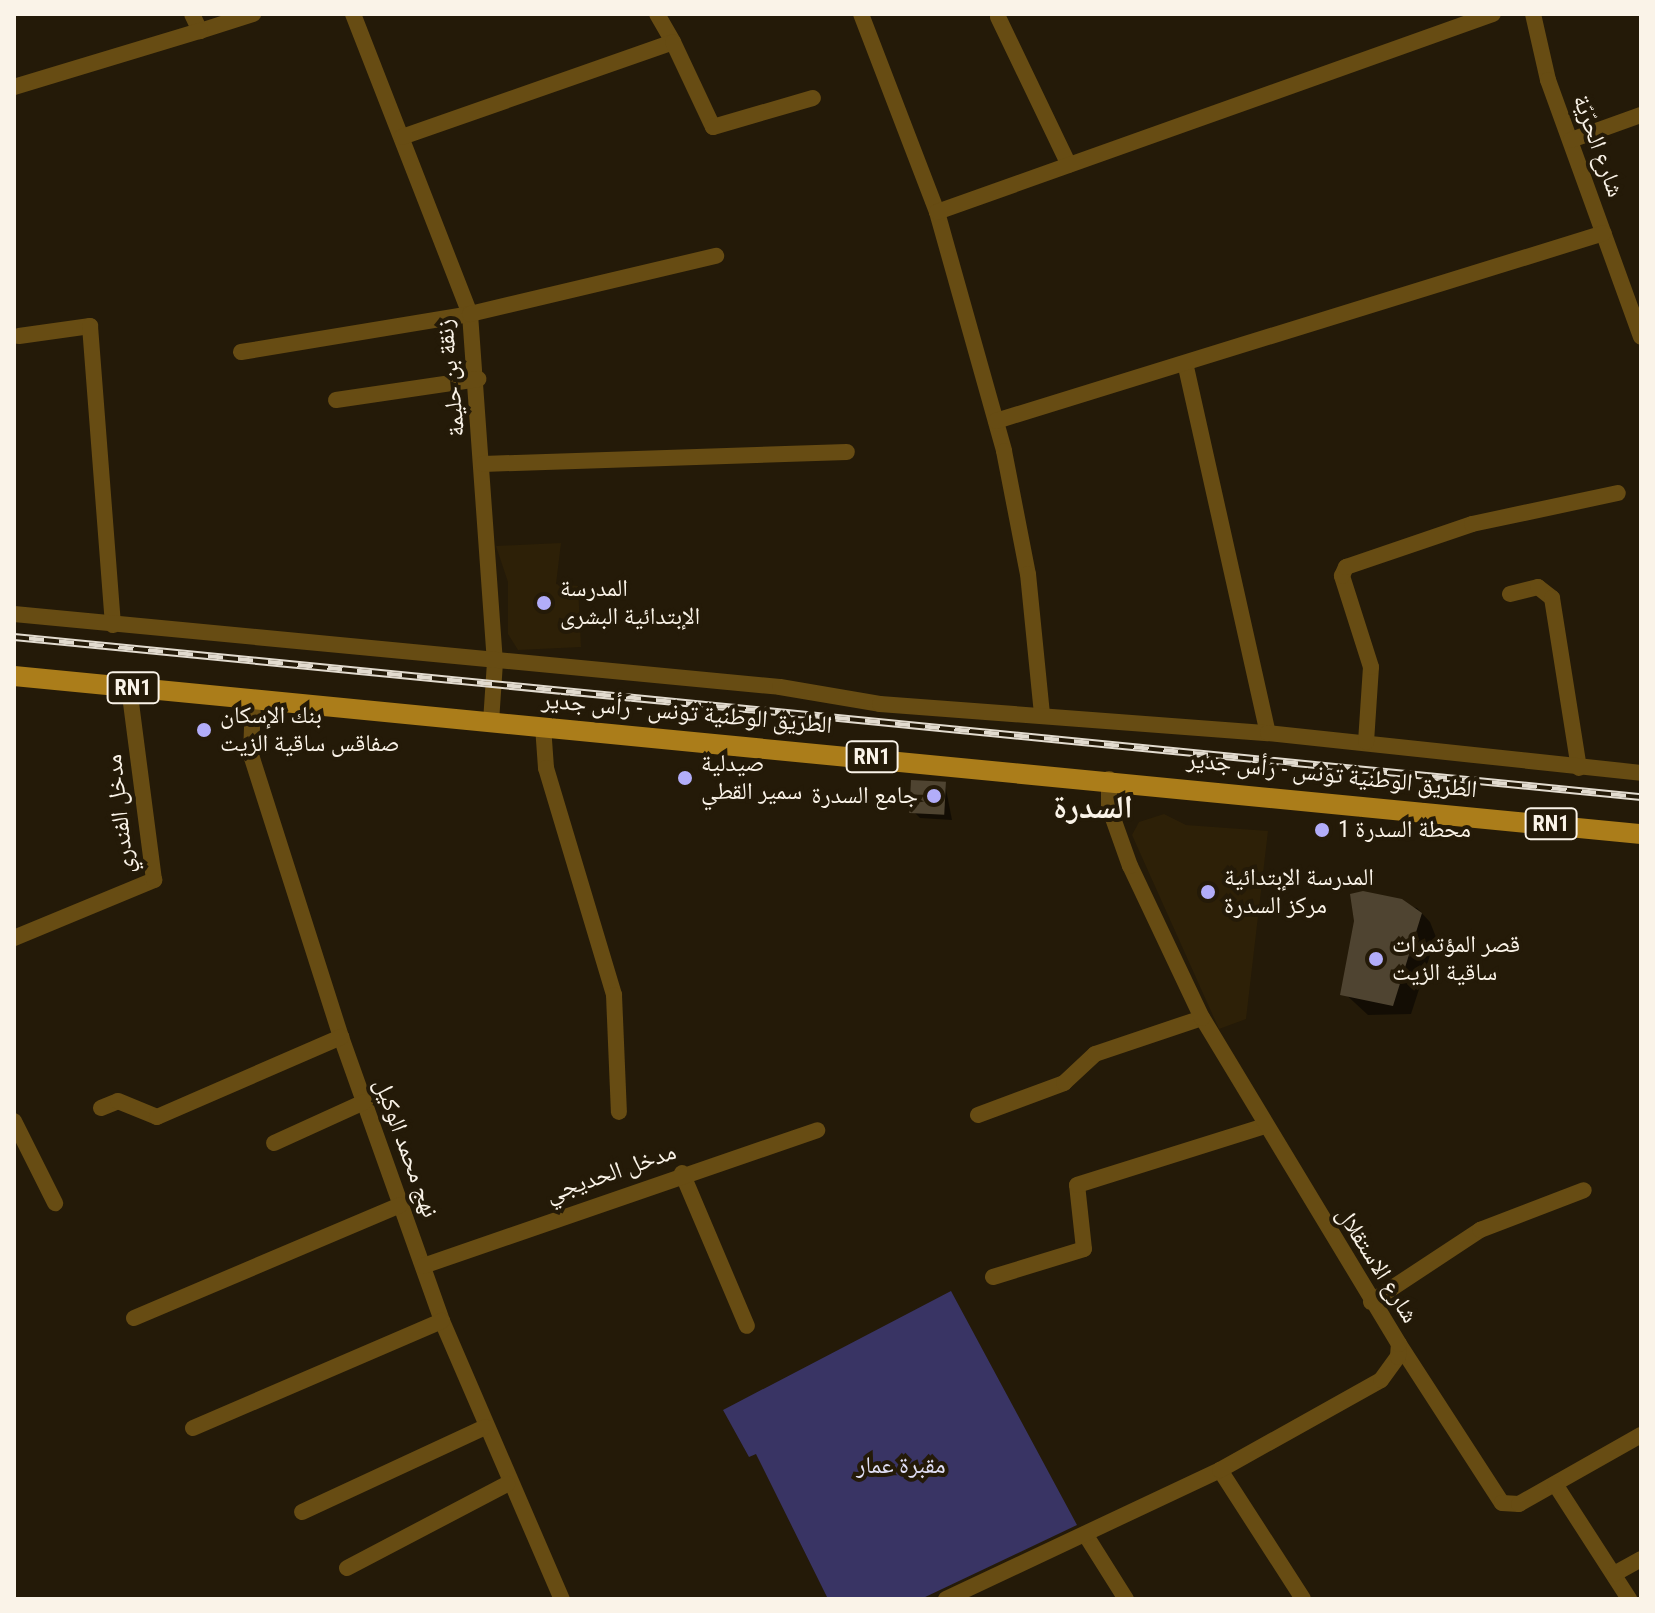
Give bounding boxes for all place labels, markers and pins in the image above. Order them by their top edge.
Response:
place label: المدرسة الإبتدائية البشرى [560,575,700,631]
marker: المدرسة الإبتدائية البشرى [535,594,553,612]
place label: بنك الإسكان صفاقس ساقية الزيت [220,702,399,758]
marker: بنك الإسكان صفاقس ساقية الزيت [195,721,213,739]
place label: صيدلية سمير القطي [701,750,802,806]
marker: صيدلية سمير القطي [676,769,694,787]
place label: جامع السدرة [812,782,918,810]
marker: جامع السدرة [925,787,943,805]
place label: محطة السدرة 1 [1338,816,1471,844]
marker: محطة السدرة 1 [1313,821,1331,839]
place label: المدرسة الإبتدائية مركز السدرة [1224,864,1374,920]
marker: المدرسة الإبتدائية مركز السدرة [1199,883,1217,901]
place label: قصر المؤتمرات ساقية الزيت [1392,931,1520,987]
marker: قصر المؤتمرات ساقية الزيت [1367,950,1385,968]

